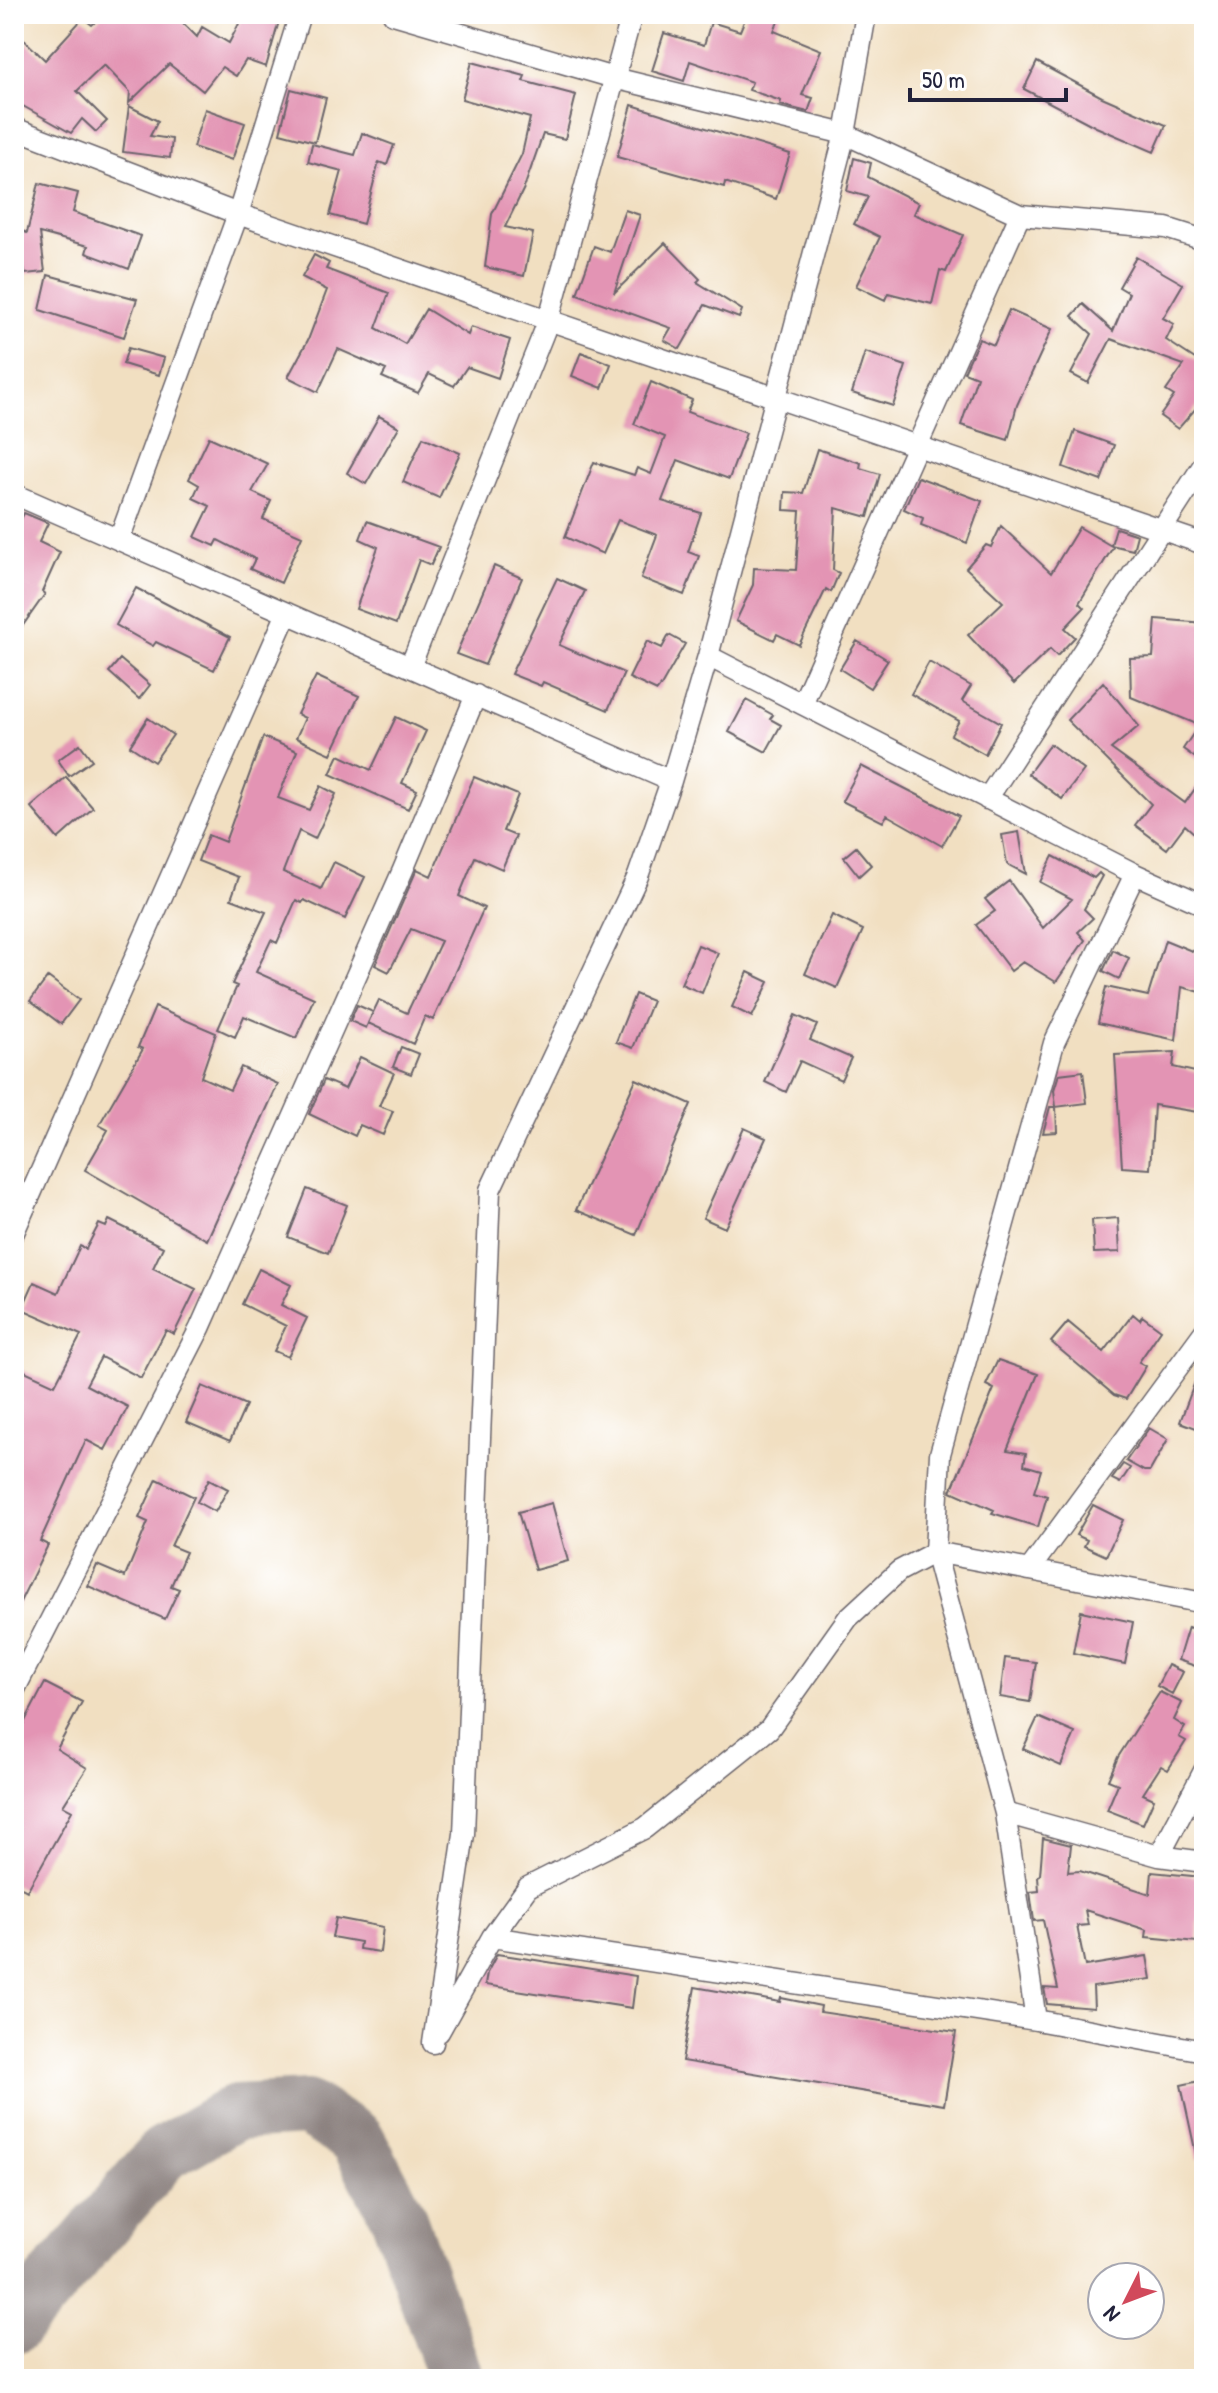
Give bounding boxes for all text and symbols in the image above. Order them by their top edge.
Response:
scale bar [910,52,1066,102]
text: 50 m [922,63,965,95]
north arrow [1086,2261,1166,2341]
text: N [1096,2300,1126,2329]

